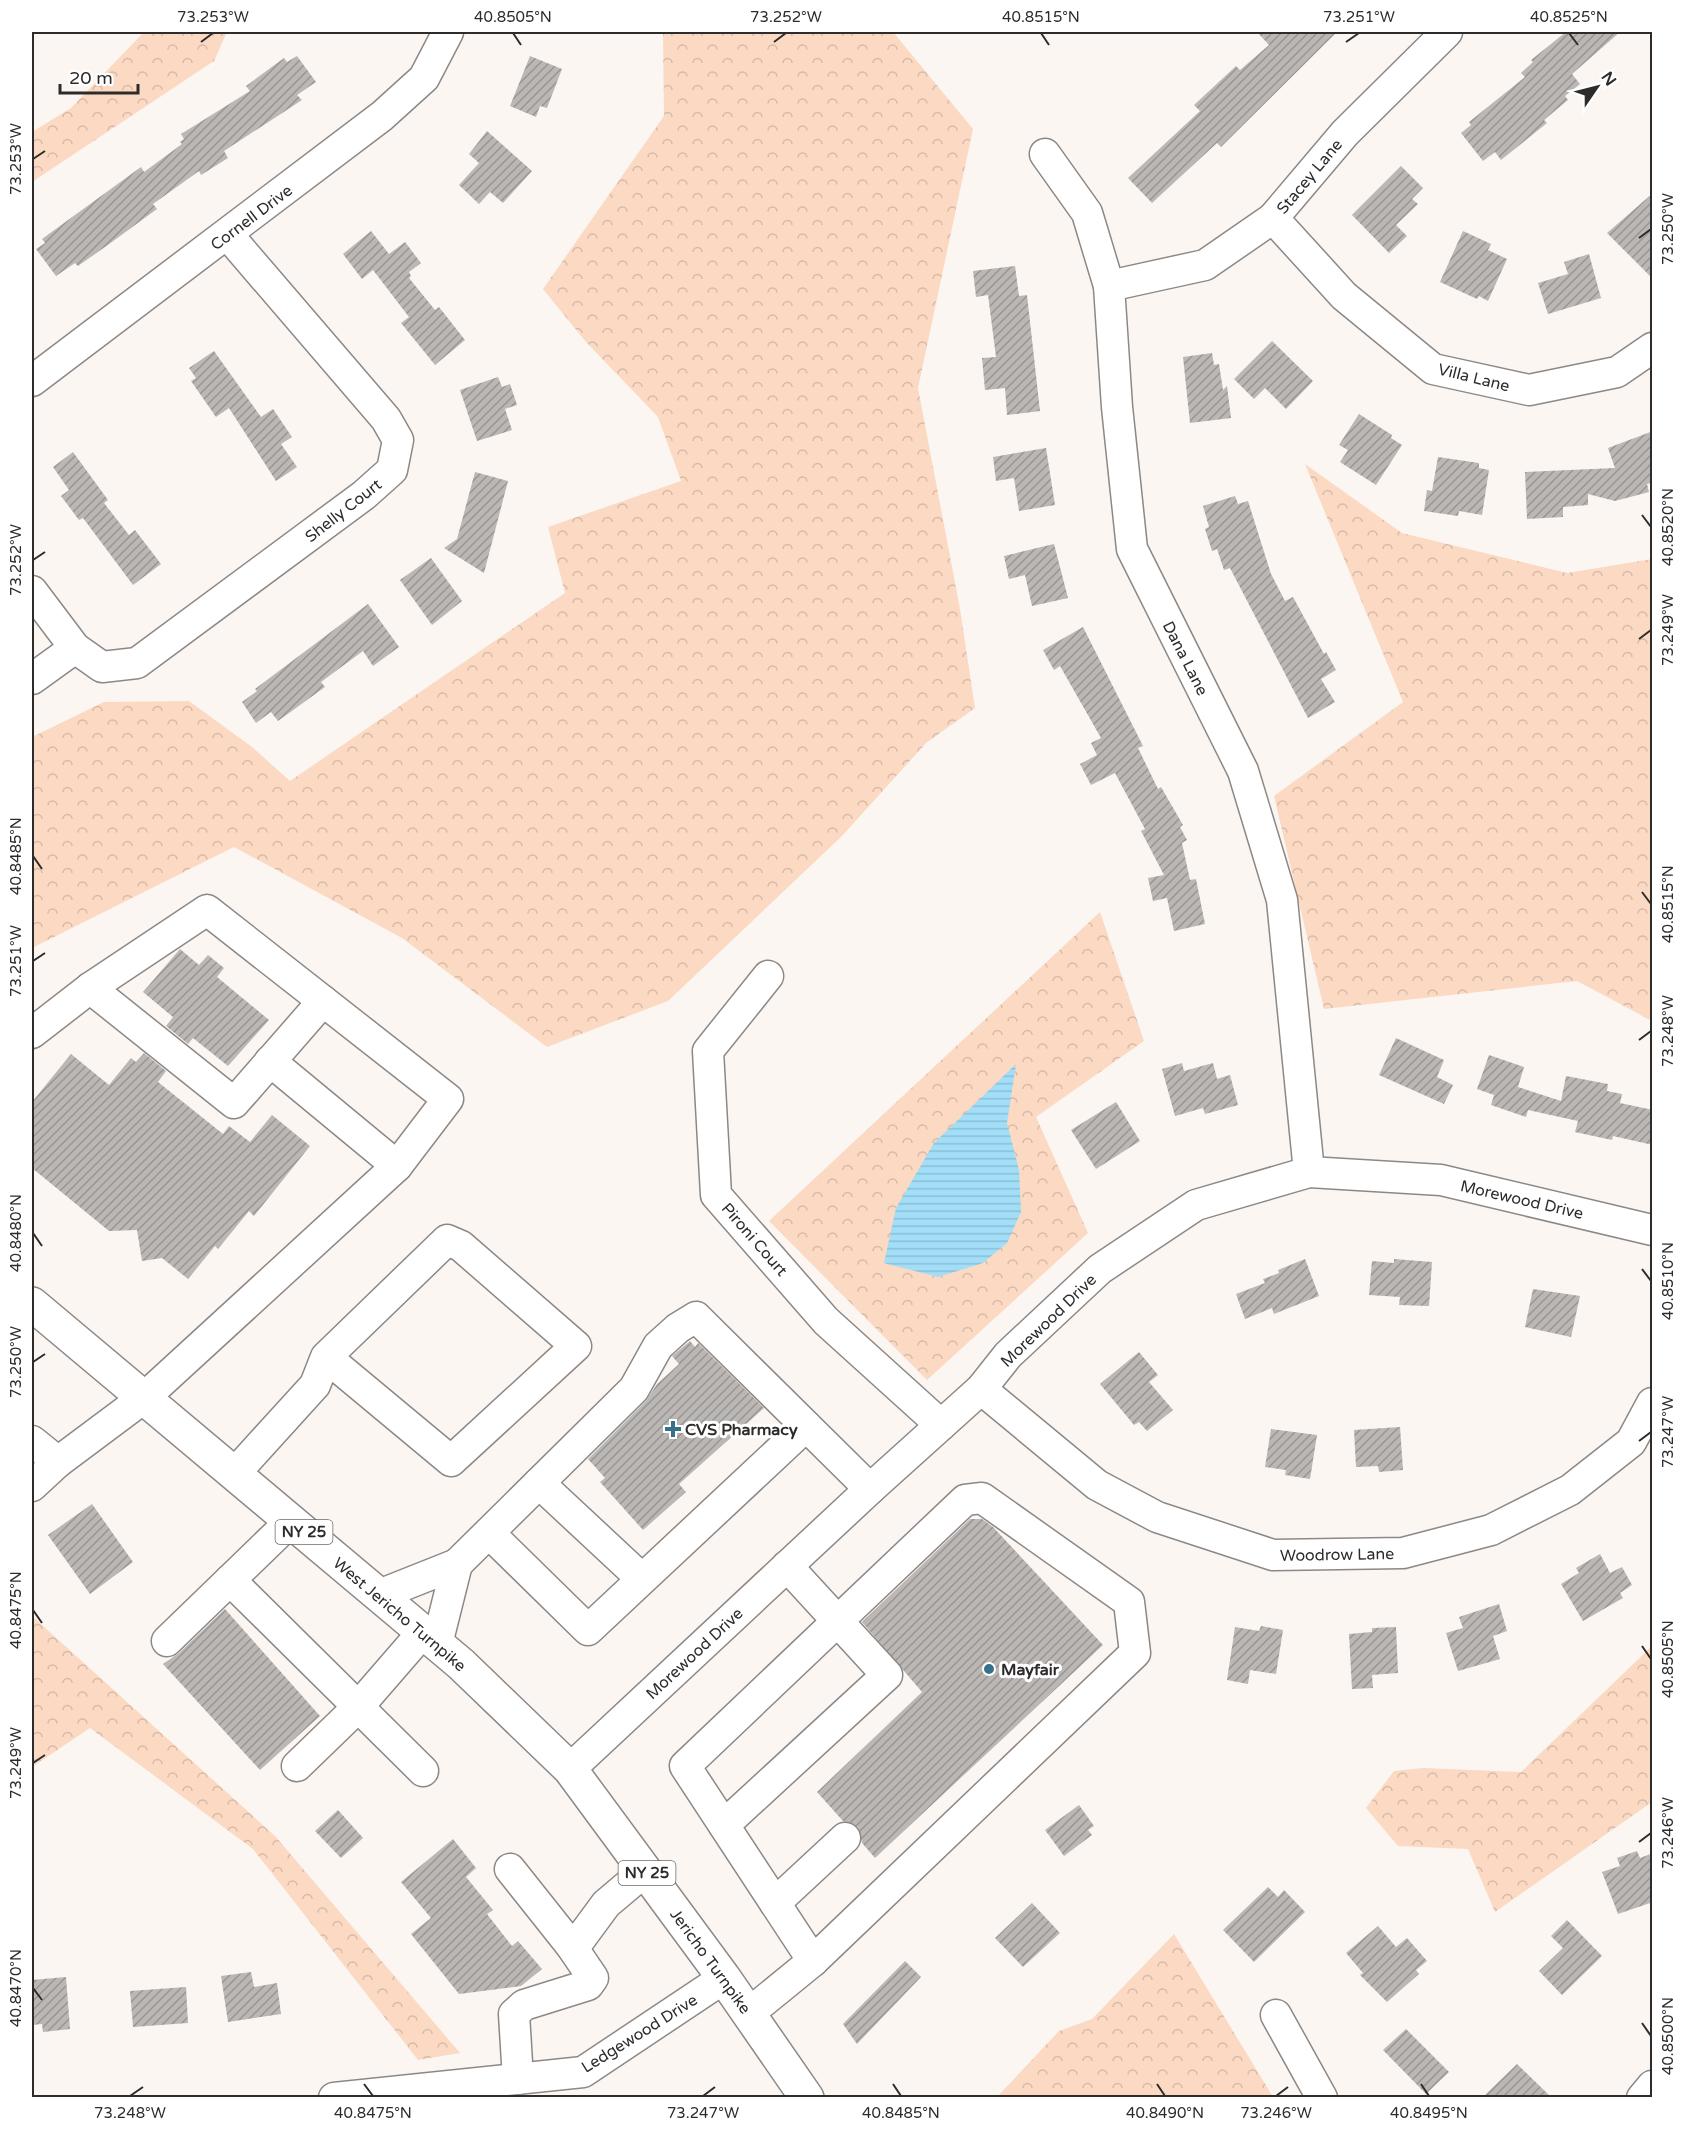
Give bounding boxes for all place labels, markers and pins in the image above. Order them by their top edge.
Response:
place label: CVS Pharmacy [685,1420,798,1440]
marker: CVS Pharmacy [666,1422,680,1436]
place label: Mayfair [1001,1660,1060,1680]
marker: Mayfair [982,1662,996,1676]

